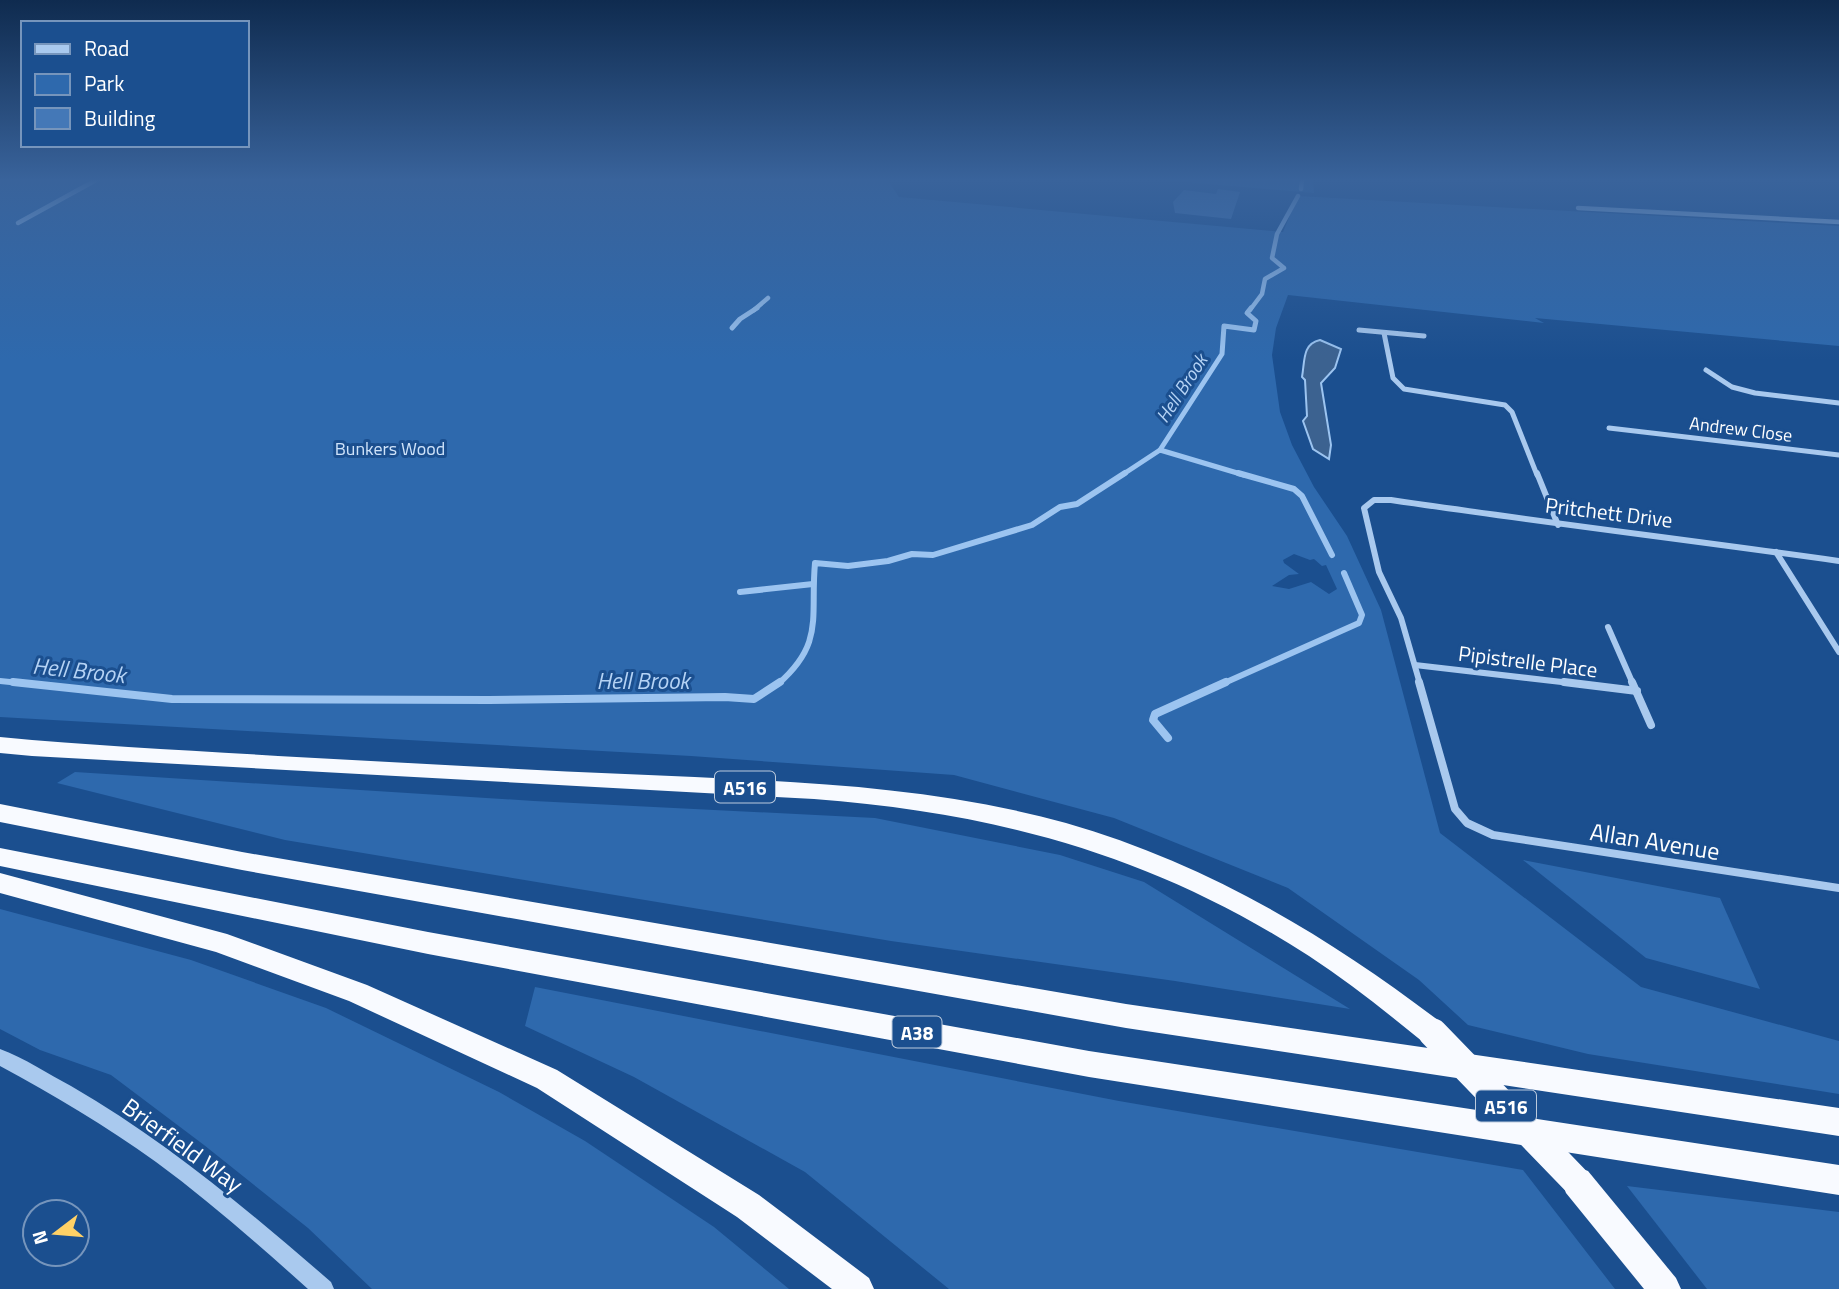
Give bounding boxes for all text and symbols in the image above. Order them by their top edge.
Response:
legend [21,21,248,147]
text: Road [84,32,129,64]
text: Park [84,67,124,99]
text: Building [84,102,156,134]
water label: Hell Brook [1148,346,1215,428]
street label: Andrew Close [1688,409,1794,449]
park label: Bunkers Wood [335,435,445,462]
street label: Pritchett Drive [1544,488,1674,536]
street label: Pipistrelle Place [1457,637,1599,685]
water label: Hell Brook [31,648,130,693]
water label: Hell Brook [596,663,692,698]
road number: A516 [715,772,775,802]
street label: Allan Avenue [1588,813,1722,869]
road number: A38 [892,1016,942,1048]
street label: Brierfield Way [115,1089,251,1202]
road number: A516 [1476,1090,1536,1122]
north arrow [21,1198,91,1268]
text: N [23,1227,55,1248]

